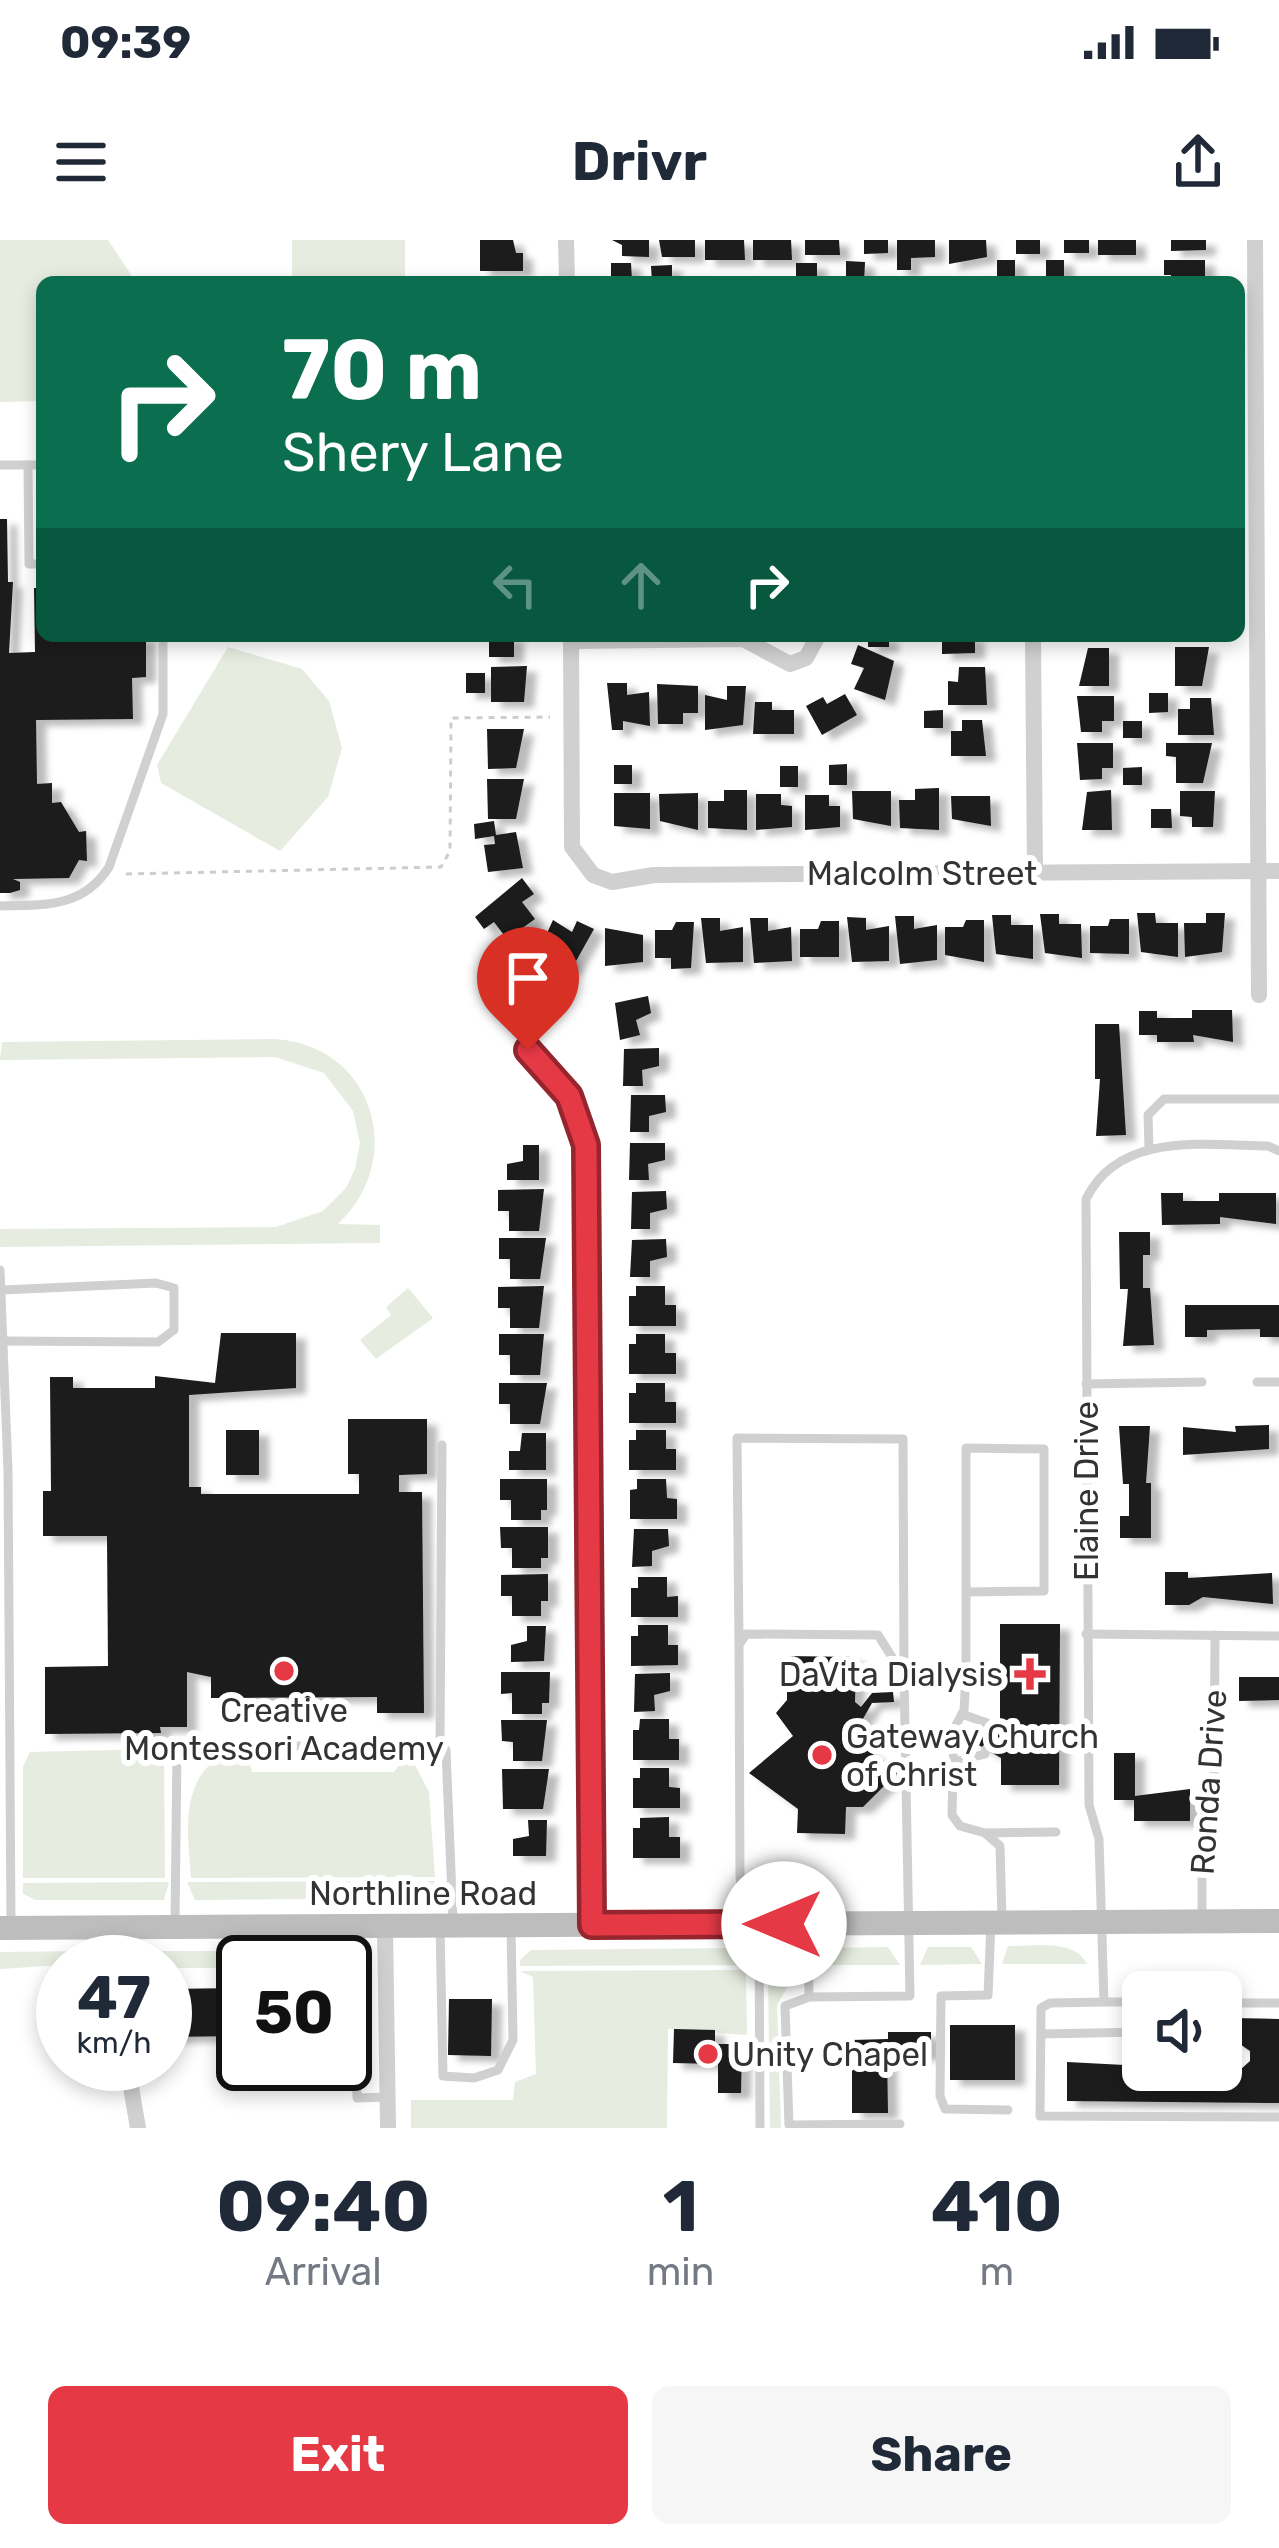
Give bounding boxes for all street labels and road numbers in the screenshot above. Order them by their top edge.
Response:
street label: Malcolm Street [807,854,1037,893]
street label: Elaine Drive [1067,1401,1106,1581]
street label: Ronda Drive [1183,1688,1234,1876]
street label: Northline Road [309,1874,537,1913]

